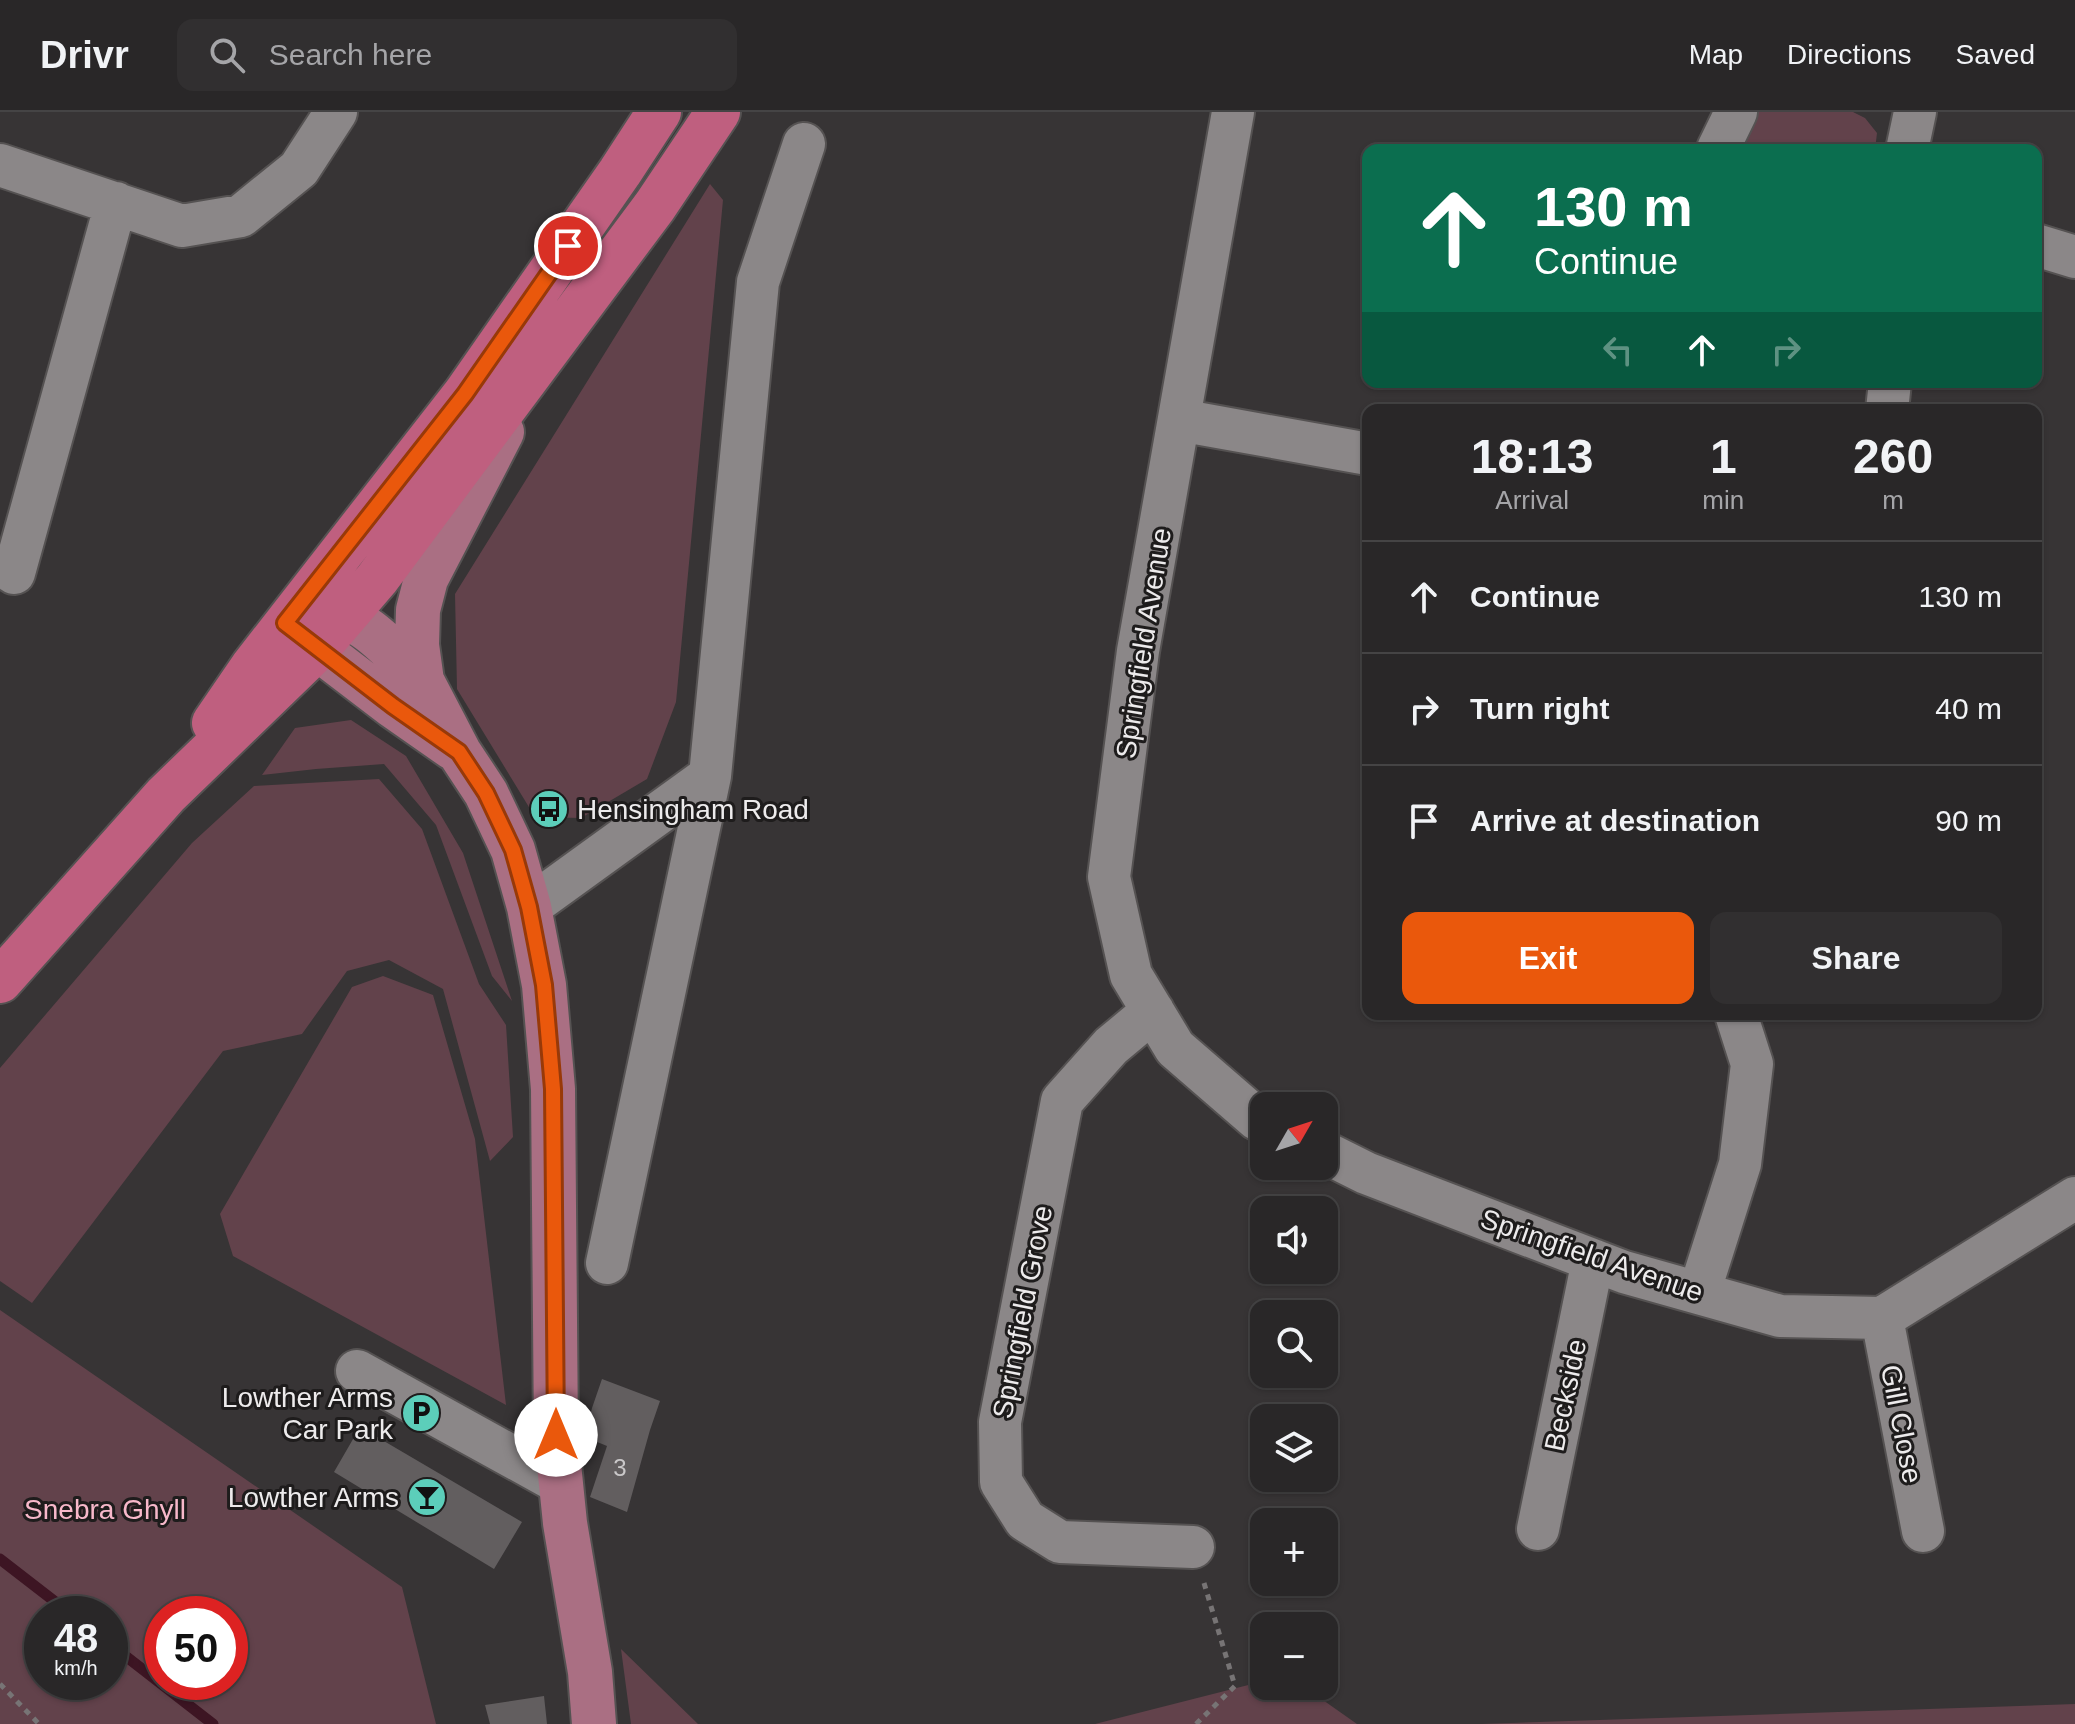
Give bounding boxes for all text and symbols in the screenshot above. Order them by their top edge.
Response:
search box [177,19,737,91]
icon: search [205,33,249,77]
text: Drivr [40,34,129,76]
text: Search here [269,38,432,71]
text: Map [1689,39,1743,70]
text: Directions [1787,39,1912,70]
text: Saved [1956,39,2035,70]
text: 130 m [1534,175,1693,238]
icon: ahead [1402,176,1506,280]
pin [534,212,602,280]
icon: arrive [546,224,590,268]
text: Continue [1534,241,1678,282]
icon: left [1596,328,1640,372]
icon: ahead [1680,328,1724,372]
icon: right [1764,328,1808,372]
text: 18:13 [1471,430,1594,483]
text: 1 [1710,430,1737,483]
text: 260 [1853,430,1933,483]
text: Arrival [1495,485,1569,515]
text: min [1702,485,1744,515]
text: m [1882,485,1904,515]
street label: Springfield Avenue [1110,526,1177,761]
icon: ahead [1402,575,1446,619]
text: Continue [1470,580,1600,613]
text: 130 m [1919,580,2002,613]
icon: right [1402,687,1446,731]
text: Turn right [1470,692,1609,725]
text: 40 m [1935,692,2002,725]
bus stop icon: Hensingham Road [528,788,570,830]
place label: Hensingham Road [577,794,809,825]
icon: arrive [1402,799,1446,843]
text: Arrive at destination [1470,804,1760,837]
text: 90 m [1935,804,2002,837]
button: Exit [1402,912,1694,1004]
button: Share [1710,912,2002,1004]
north arrow [1250,1092,1338,1180]
map controls [1250,1092,1338,1700]
button: sound [1250,1196,1338,1284]
street label: Springfield Grove [987,1203,1058,1421]
street label: Springfield Avenue [1477,1203,1707,1308]
button: search [1250,1300,1338,1388]
street label: Beckside [1539,1336,1592,1454]
street label: Gill Close [1875,1362,1928,1486]
place label: Lowther Arms Car Park [222,1382,394,1445]
parking icon: Lowther Arms Car Park [400,1392,442,1434]
position arrow [514,1393,598,1477]
button: layers [1250,1404,1338,1492]
house number: 3 [613,1454,627,1481]
bar icon: Lowther Arms [406,1476,448,1518]
place label: Lowther Arms [228,1482,399,1513]
park label: Snebra Ghyll [24,1494,186,1525]
button: + [1250,1508,1338,1596]
speed limit sign: 50 [144,1596,248,1700]
button: − [1250,1612,1338,1700]
text: 48 [54,1616,98,1660]
text: km/h [54,1657,98,1679]

